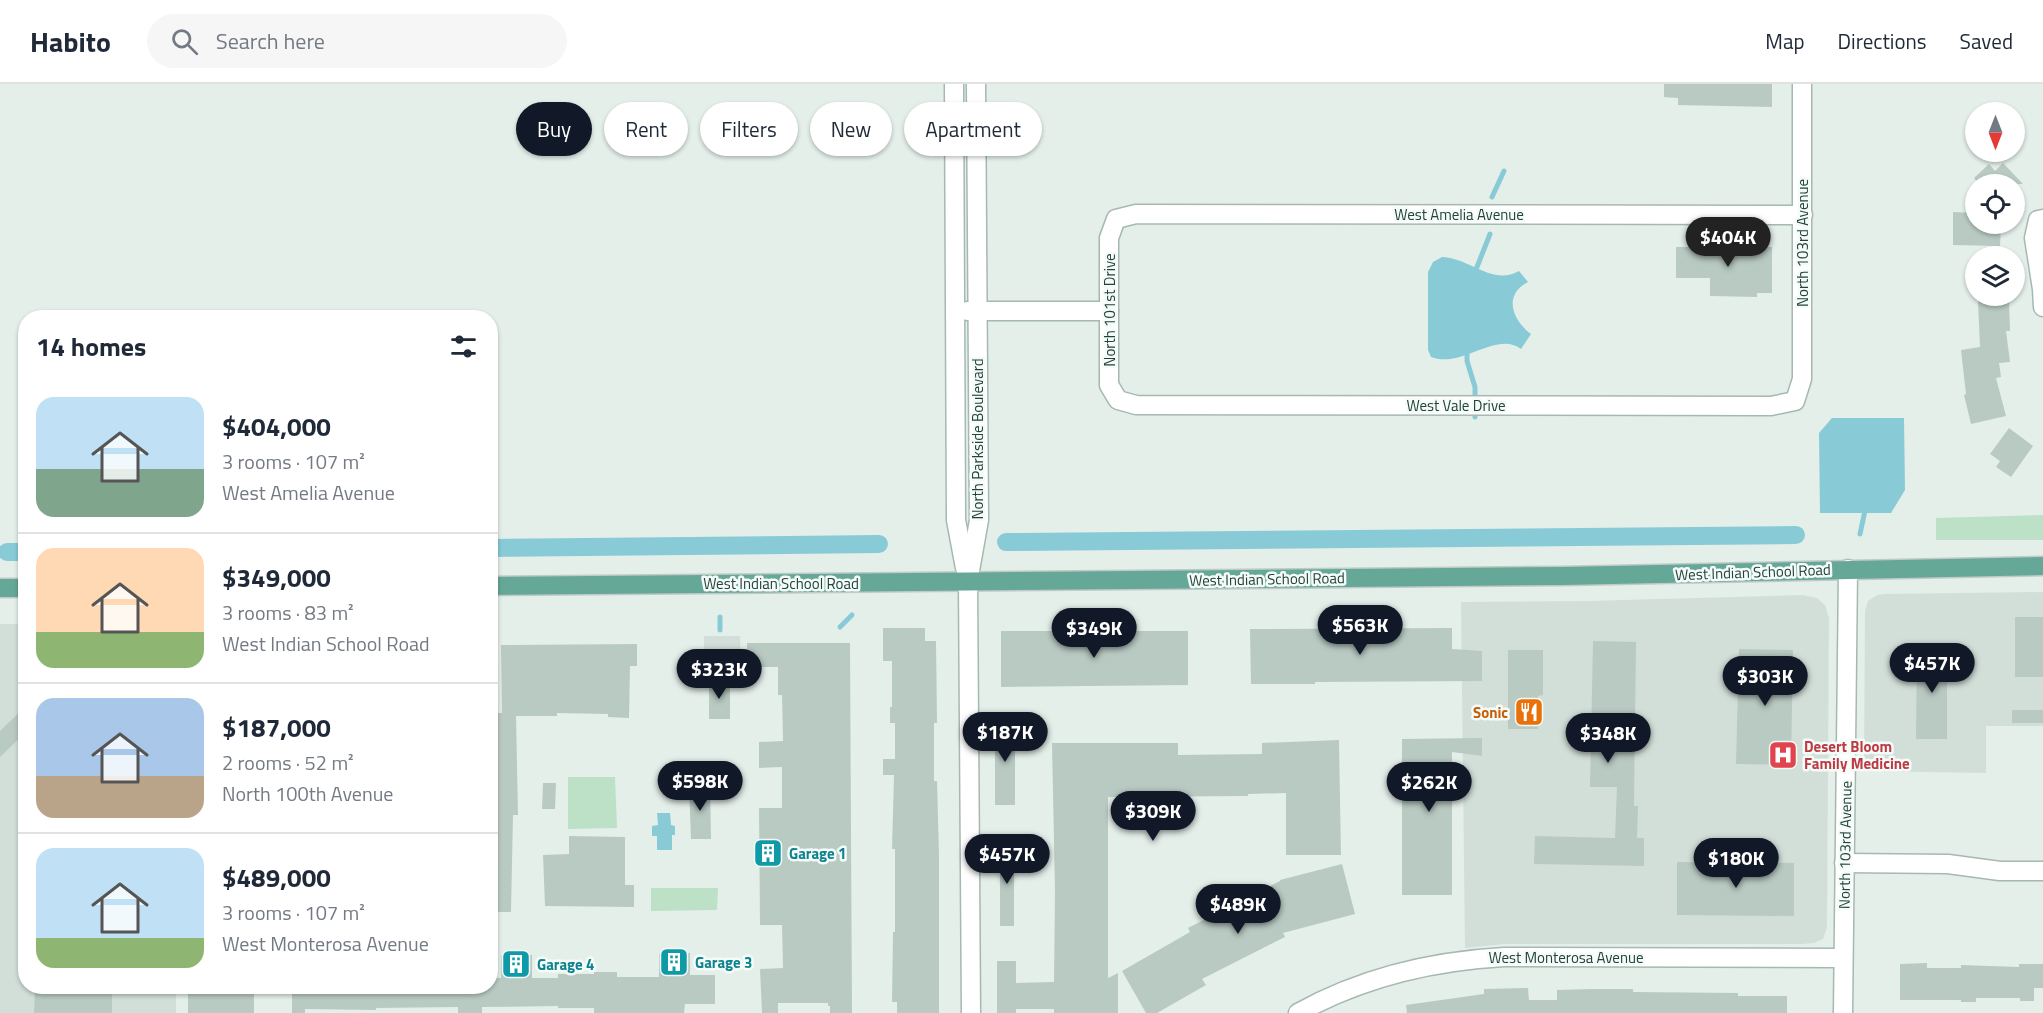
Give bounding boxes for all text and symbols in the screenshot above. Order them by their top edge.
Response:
search box [147,14,567,68]
text: Habito [30,20,111,63]
text: Search here [216,24,325,58]
icon: search [168,25,201,58]
text: Map [1765,25,1805,57]
text: Directions [1838,25,1927,57]
text: Saved [1960,25,2013,57]
chip: Buy [516,102,592,156]
chip: Rent [604,102,688,156]
chip: Filters [700,102,798,156]
chip: New [810,102,892,156]
chip: Apartment [904,102,1042,156]
north arrow [1965,102,2025,162]
map controls [1965,102,2025,306]
button: locate [1965,174,2025,234]
street label: North 103rd Avenue [1791,179,1814,307]
street label: West Amelia Avenue [1394,203,1524,226]
pin: $404K [1686,217,1770,268]
text: $404K [1700,221,1756,252]
button: layers [1965,246,2025,306]
street label: North 101st Drive [1098,253,1121,367]
text: 14 homes [36,327,146,366]
icon: filters [447,330,480,363]
street label: North Parkside Boulevard [966,358,989,520]
street label: West Vale Drive [1406,394,1506,417]
text: $404,000 [222,407,331,446]
icon: home [84,421,156,493]
text: 3 rooms · 107 m² [222,446,365,477]
text: West Amelia Avenue [222,477,395,508]
text: $349,000 [222,558,331,597]
street label: West Indian School Road [1675,558,1831,586]
street label: West Indian School Road [1189,566,1345,592]
icon: home [84,572,156,644]
street label: West Indian School Road [703,572,859,595]
text: 3 rooms · 83 m² [222,597,354,628]
pin: $563K [1318,605,1402,656]
pin: $349K [1052,608,1136,659]
text: $563K [1332,609,1388,640]
text: $349K [1066,612,1122,643]
text: West Indian School Road [222,628,430,659]
pin: $457K [1890,643,1974,694]
text: $457K [1904,647,1960,678]
pin: $323K [677,649,761,700]
text: $323K [691,653,747,684]
pin: $303K [1723,656,1807,707]
text: $303K [1737,660,1793,691]
restaurant icon: Sonic [1513,696,1545,728]
place label: Sonic [1473,701,1508,724]
text: $187,000 [222,708,331,747]
pin: $187K [963,712,1047,763]
pin: $348K [1566,713,1650,764]
text: $187K [977,716,1033,747]
text: $348K [1580,717,1636,748]
icon: home [84,722,156,794]
place label: Desert Bloom Family Medicine [1804,735,1910,775]
hospital icon: Desert Bloom Family Medicine [1767,739,1799,771]
text: 2 rooms · 52 m² [222,747,354,778]
pin: $598K [658,761,742,812]
pin: $262K [1387,762,1471,813]
text: $598K [672,765,728,796]
text: $262K [1401,766,1457,797]
text: North 100th Avenue [222,778,393,809]
street label: North 103rd Avenue [1832,781,1858,909]
pin: $309K [1111,791,1195,842]
text: $309K [1125,795,1181,826]
pin: $457K [965,834,1049,885]
building icon: Garage 1 [752,837,784,869]
text: $457K [979,838,1035,869]
pin: $180K [1694,838,1778,889]
place label: Garage 1 [789,842,846,865]
text: $180K [1708,842,1764,873]
text: $489,000 [222,858,331,897]
icon: home [84,872,156,944]
pin: $489K [1196,884,1280,935]
text: $489K [1210,888,1266,919]
text: 3 rooms · 107 m² [222,897,365,928]
text: West Monterosa Avenue [222,928,429,959]
building icon: Garage 3 [658,946,690,978]
street label: West Monterosa Avenue [1488,946,1644,969]
building icon: Garage 4 [500,948,532,980]
place label: Garage 3 [695,951,752,974]
place label: Garage 4 [537,953,594,976]

